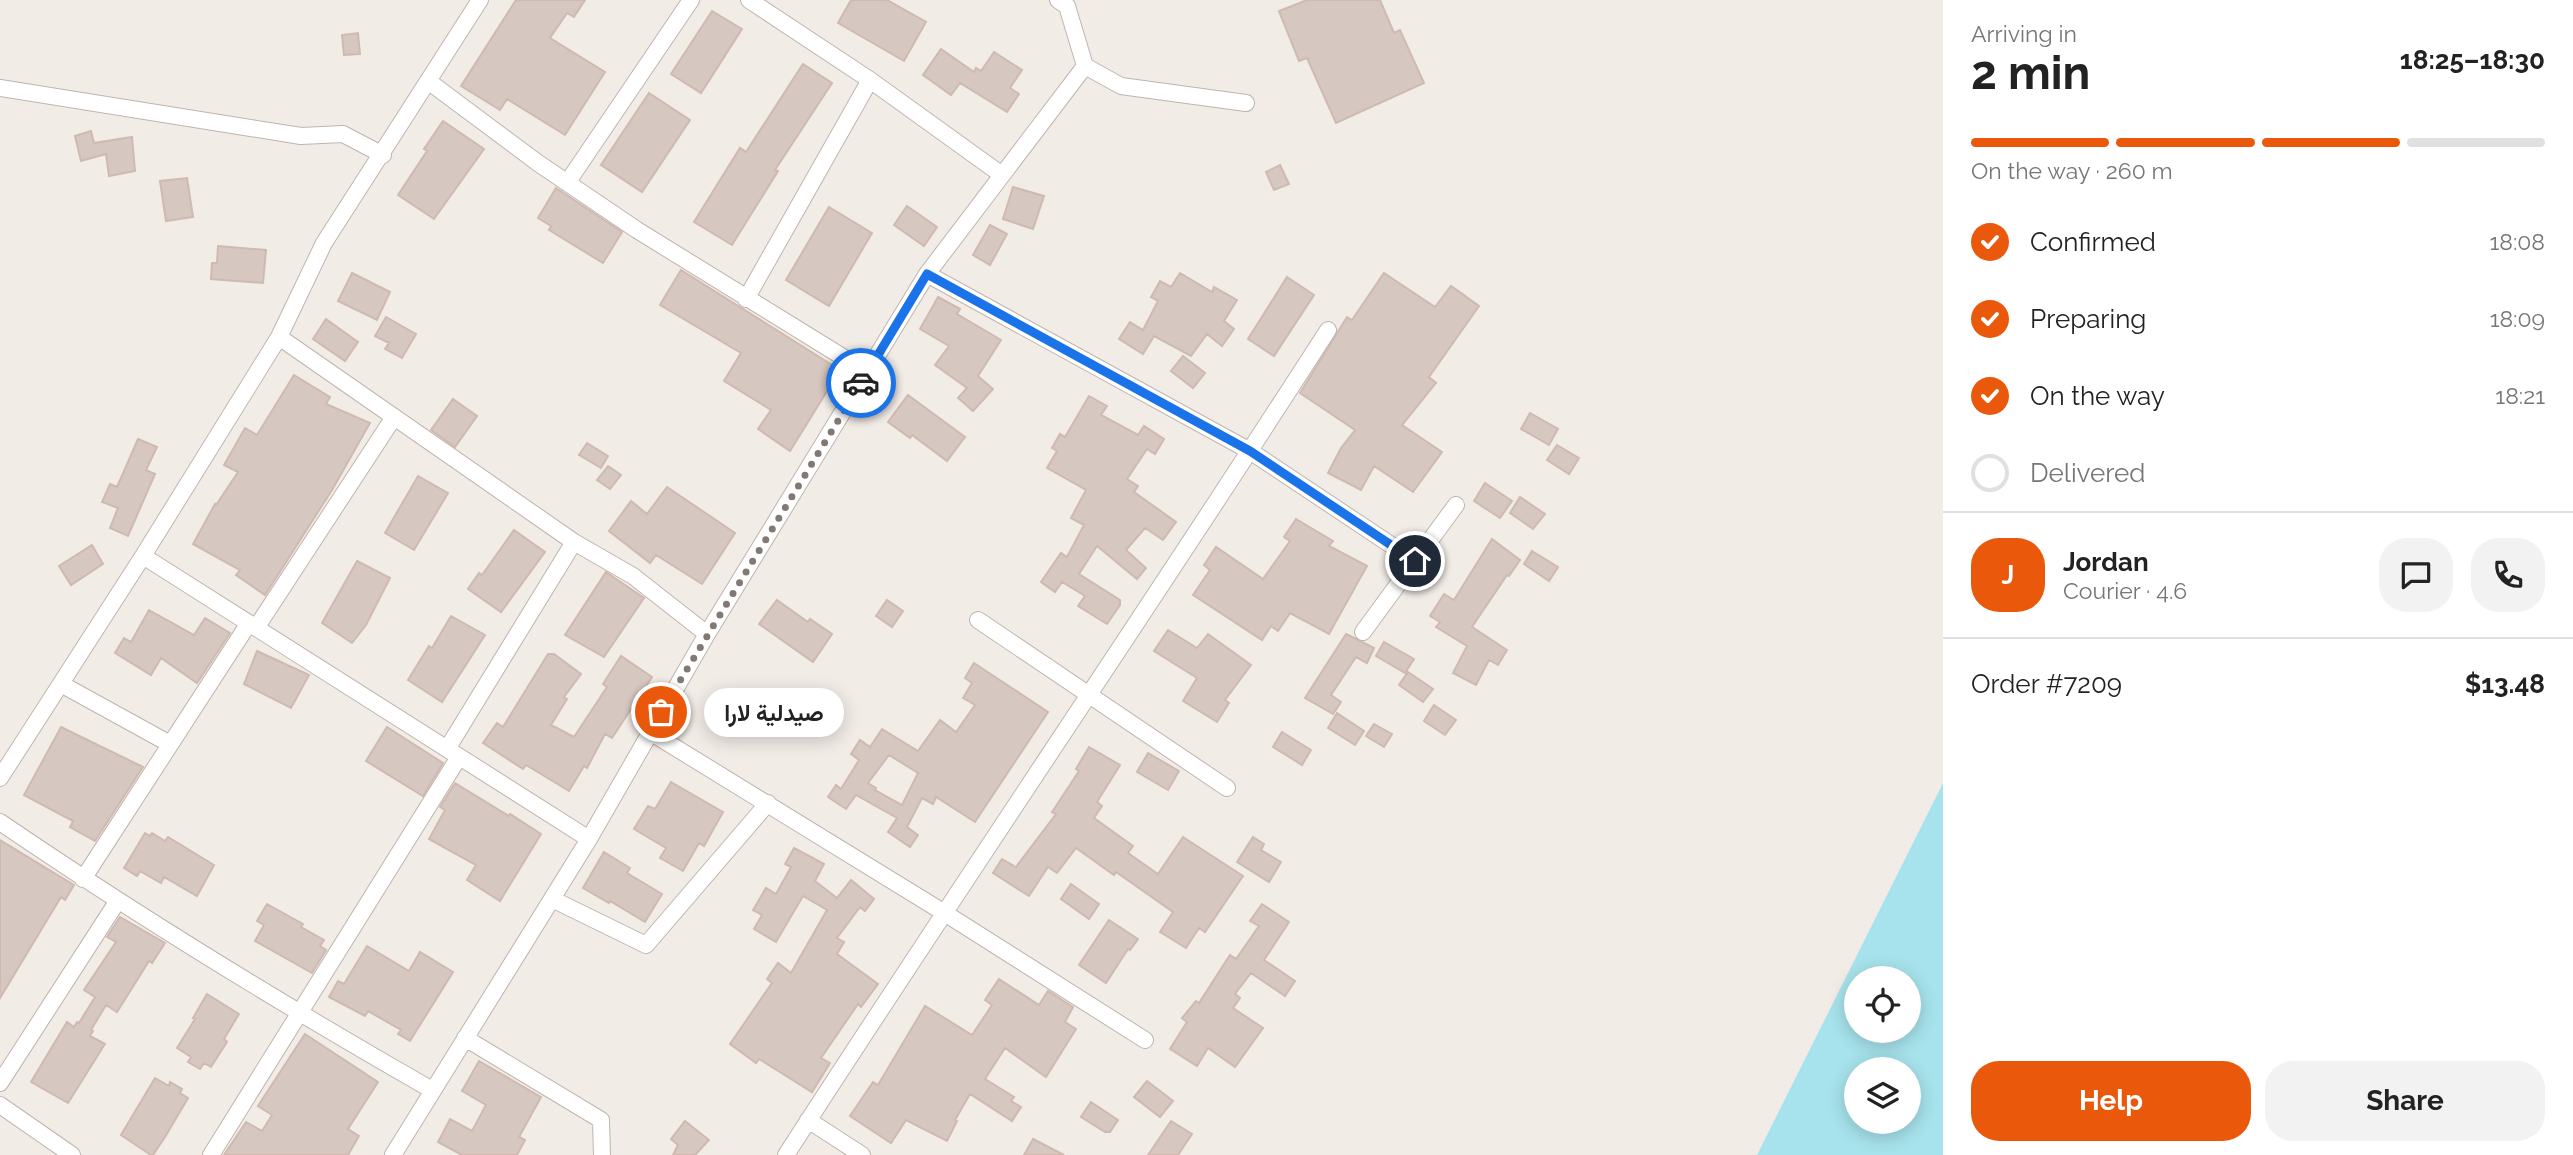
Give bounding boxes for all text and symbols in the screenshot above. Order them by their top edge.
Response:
text: Arriving in [1971,20,2077,47]
text: 18:25–18:30 [2400,45,2545,75]
text: 2 min [1971,46,2090,100]
text: On the way · 260 m [1971,157,2173,184]
icon: check [1971,223,2009,261]
text: Confirmed [2030,227,2156,257]
text: 18:08 [2489,228,2545,255]
icon: check [1971,300,2009,338]
text: Preparing [2030,304,2146,334]
text: 18:09 [2490,305,2545,332]
courier [826,348,896,418]
icon: car [842,364,880,402]
icon: check [1971,377,2009,415]
text: On the way [2030,381,2165,411]
text: 18:21 [2495,382,2545,409]
text: Delivered [2030,458,2145,488]
pin [1385,531,1445,591]
button: chat [2379,538,2453,612]
button: phone [2471,538,2545,612]
icon: home [1396,542,1434,580]
text: Jordan [2063,547,2149,577]
text: J [2002,560,2014,590]
text: Courier · 4.6 [2063,577,2187,604]
text: Order #7209 [1971,669,2122,699]
text: $13.48 [2465,669,2545,699]
pin [631,682,691,742]
callout: صيدلية لارا [703,688,843,736]
icon: bag [642,693,680,731]
text: صيدلية لارا [724,699,824,726]
map controls [1844,966,1921,1134]
button: locate [1844,966,1921,1043]
button: layers [1844,1057,1921,1134]
button: Help [1971,1061,2251,1141]
button: Share [2265,1061,2545,1141]

